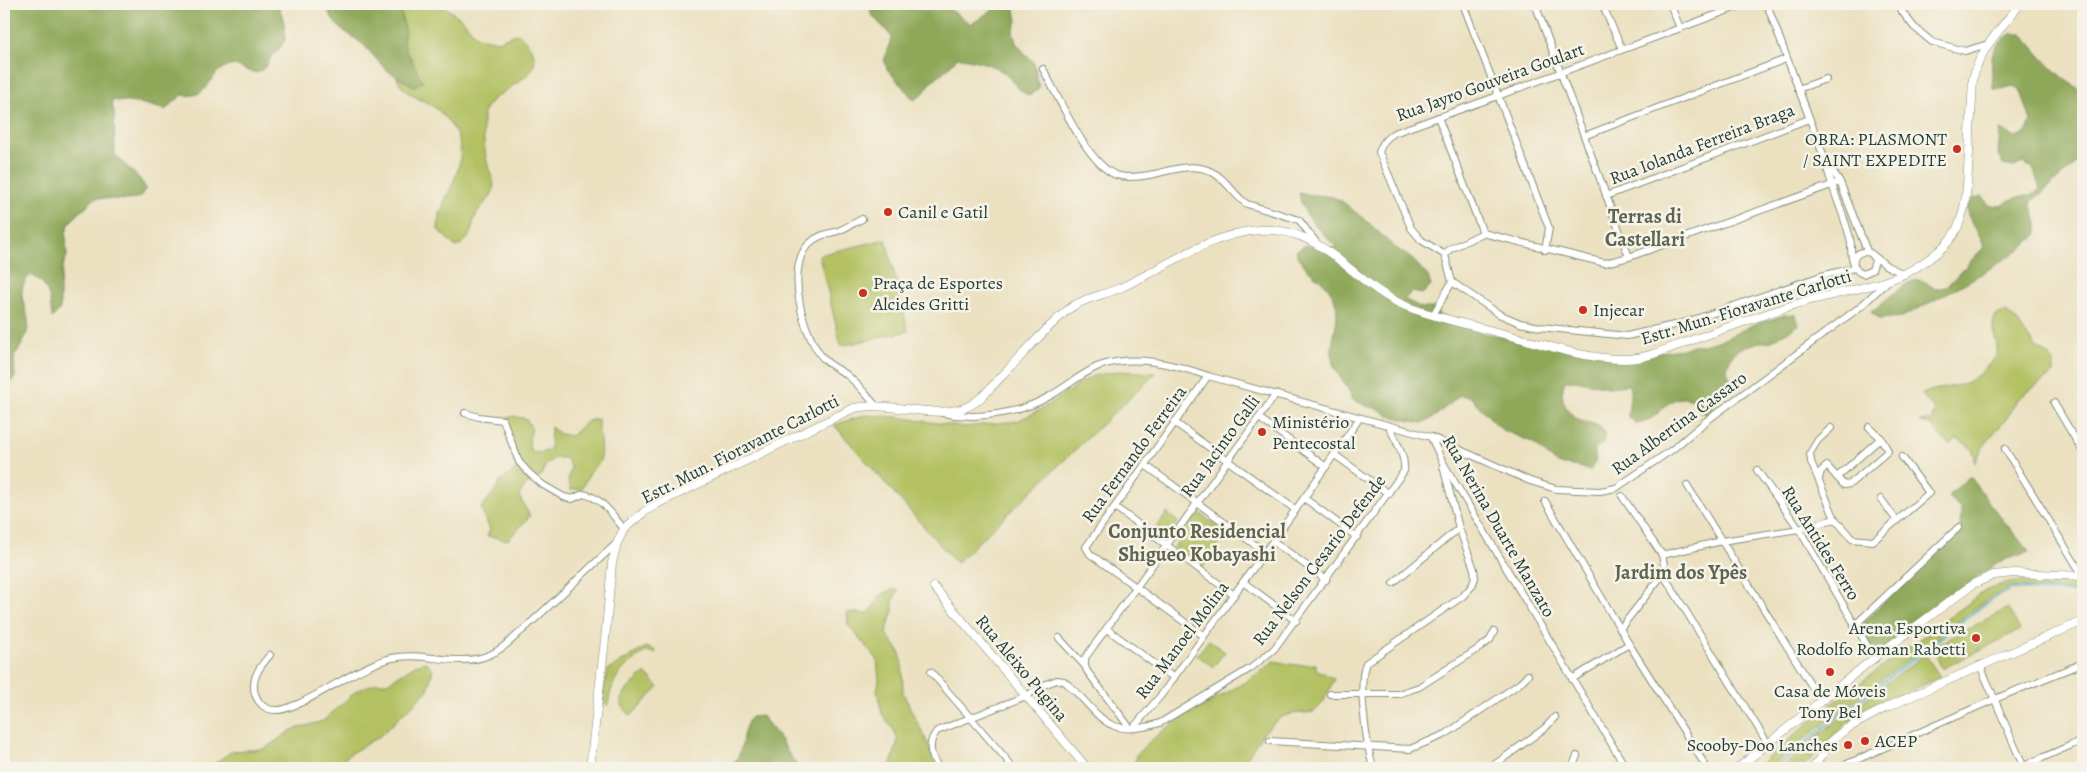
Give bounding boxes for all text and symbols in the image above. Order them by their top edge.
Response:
street label: Rua Jayro Gouveira Goulart [1393,37,1587,127]
street label: Rua Iolanda Ferreira Braga [1606,97,1798,190]
place label: OBRA: PLASMONT / SAINT EXPEDITE [1803,127,1947,172]
marker: OBRA: PLASMONT / SAINT EXPEDITE [1951,143,1963,155]
place label: Canil e Gatil [898,200,988,224]
district label: Terras di Castellari [1605,203,1685,253]
marker: Canil e Gatil [882,206,894,218]
street label: Estr. Mun. Fioravante Carlotti [1638,263,1854,351]
place label: Praça de Esportes Alcides Gritti [872,271,1003,316]
marker: Praça de Esportes Alcides Gritti [857,287,869,299]
place label: Injecar [1593,298,1645,322]
marker: Injecar [1577,304,1589,316]
street label: Rua Albertina Cassaro [1606,366,1752,480]
street label: Rua Fernando Ferreira [1076,380,1192,527]
street label: Estr. Mun. Fioravante Carlotti [637,389,843,509]
street label: Rua Jacinto Galli [1175,390,1265,502]
place label: Ministério Pentecostal [1272,410,1356,455]
marker: Ministério Pentecostal [1256,426,1268,438]
street label: Rua Nerina Duarte Manzato [1437,430,1561,622]
street label: Rua Nelson Cesario Defende [1247,470,1391,650]
street label: Rua Antides Ferro [1776,481,1866,605]
district label: Conjunto Residencial Shigueo Kobayashi [1108,518,1287,568]
district label: Jardim dos Ypês [1615,559,1747,586]
street label: Rua Manoel Molina [1130,576,1235,704]
street label: Rua Aleixo Pugina [970,610,1074,727]
place label: Arena Esportiva Rodolfo Roman Rabetti [1796,616,1967,661]
marker: Arena Esportiva Rodolfo Roman Rabetti [1970,632,1982,644]
marker: Casa de Móveis Tony Bel [1824,666,1836,678]
place label: Casa de Móveis Tony Bel [1774,679,1886,724]
place label: ACEP [1874,729,1917,753]
place label: Scooby-Doo Lanches [1687,733,1838,757]
marker: ACEP [1859,735,1871,747]
marker: Scooby-Doo Lanches [1842,739,1854,751]

